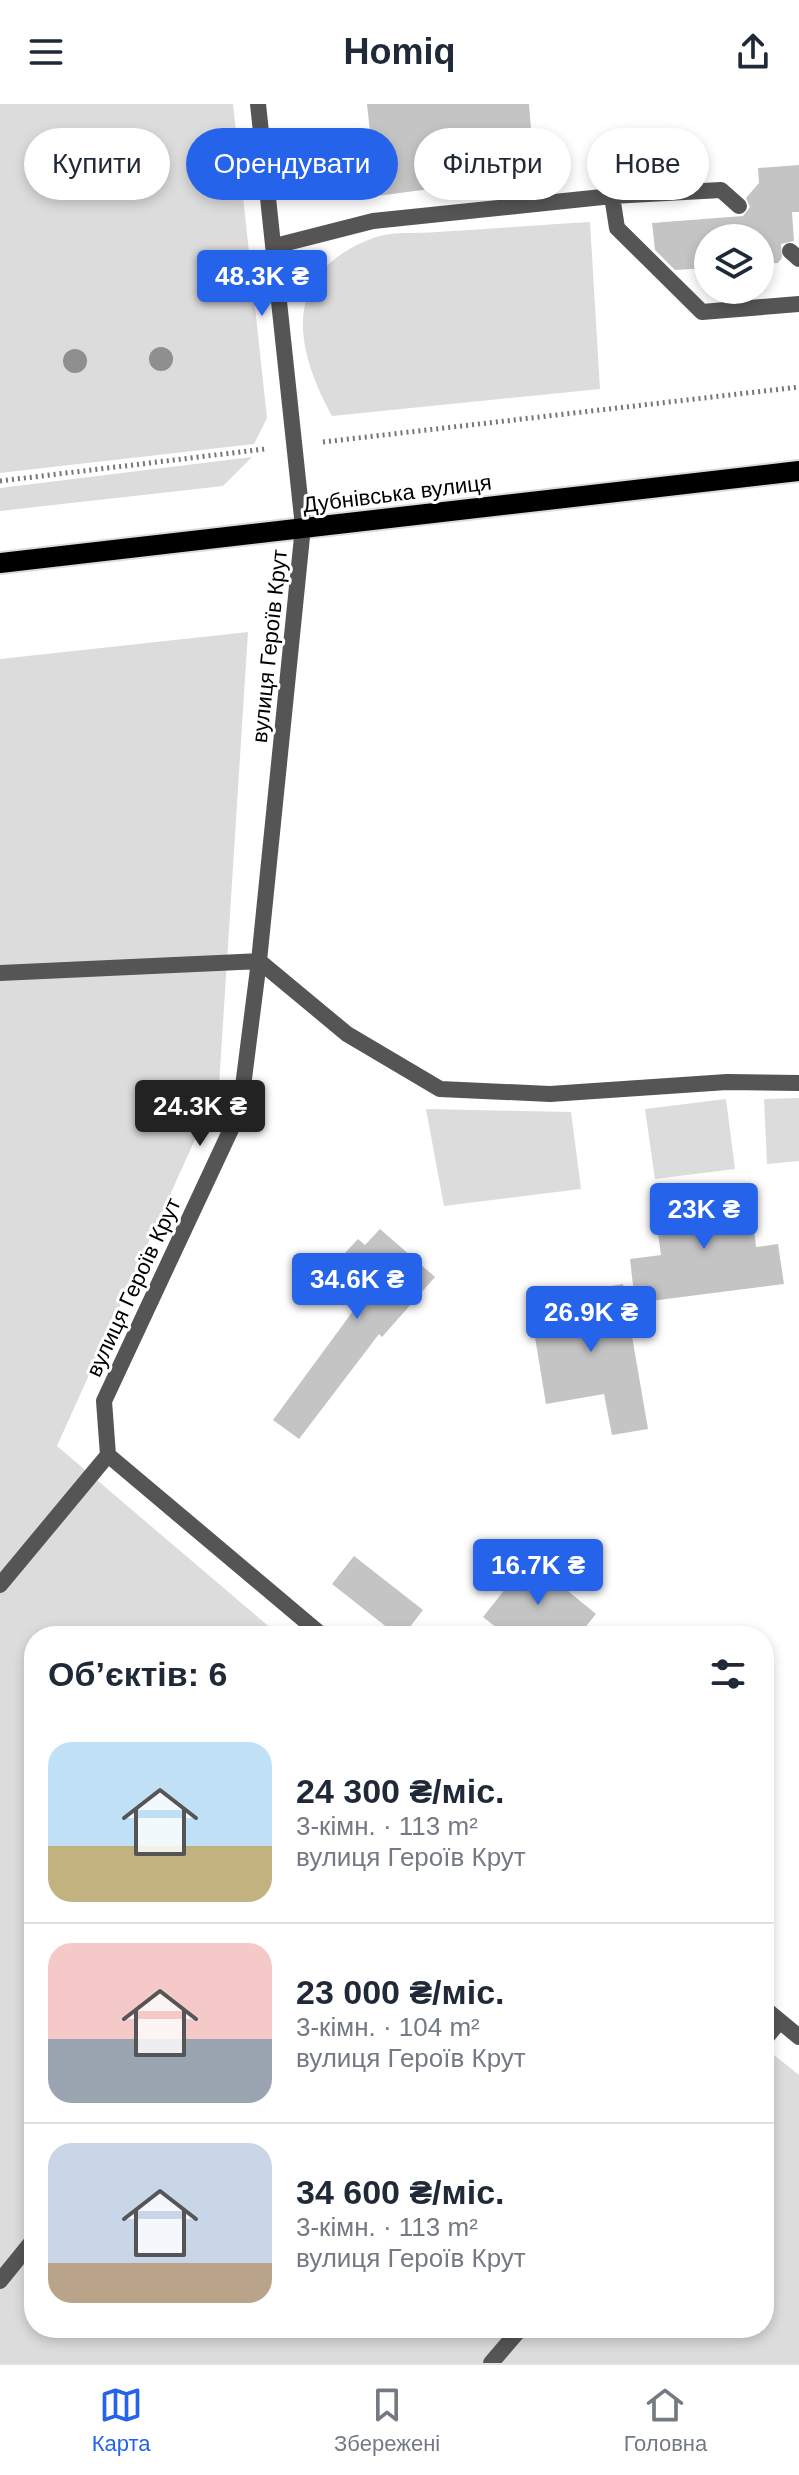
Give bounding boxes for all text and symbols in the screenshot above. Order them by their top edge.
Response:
icon: menu [24,30,68,74]
icon: share [731,30,775,74]
text: Homiq [344,31,456,72]
chip: Купити [24,128,170,200]
chip: Орендувати [186,128,398,200]
chip: Фільтри [414,128,571,200]
chip: Нове [587,128,709,200]
map controls [694,224,774,304]
button: layers [694,224,774,304]
pin: 48.3K ₴ [188,250,336,318]
text: 48.3K ₴ [215,261,309,291]
street label: Дубнівська вулиця [301,470,493,517]
street label: вулиця Героїв Крут [247,548,292,744]
pin: 24.3K ₴ [126,1080,274,1148]
text: 24.3K ₴ [153,1091,247,1121]
pin: 23K ₴ [648,1183,760,1251]
street label: вулиця Героїв Крут [81,1194,186,1381]
text: 23K ₴ [668,1194,740,1224]
pin: 34.6K ₴ [283,1253,431,1321]
text: 34.6K ₴ [310,1264,404,1294]
pin: 26.9K ₴ [517,1286,665,1354]
text: 26.9K ₴ [544,1297,638,1327]
pin: 16.7K ₴ [464,1539,612,1607]
text: 16.7K ₴ [491,1550,585,1580]
icon: filters [706,1652,750,1696]
text: Об’єктів: 6 [48,1655,227,1693]
text: 24 300 ₴/міс. [296,1772,505,1810]
icon: home [112,1774,208,1870]
text: 3-кімн. · 113 m² [296,1811,478,1841]
text: вулиця Героїв Крут [296,1842,526,1872]
text: 23 000 ₴/міс. [296,1973,505,2011]
icon: home [112,1975,208,2071]
text: 3-кімн. · 104 m² [296,2012,480,2042]
text: вулиця Героїв Крут [296,2043,526,2073]
text: 34 600 ₴/міс. [296,2173,505,2211]
icon: home [112,2175,208,2271]
text: 3-кімн. · 113 m² [296,2212,478,2242]
text: вулиця Героїв Крут [296,2243,526,2273]
tab: Карта [92,2383,151,2457]
tab: Збережені [334,2383,440,2457]
tab: Головна [624,2383,707,2457]

